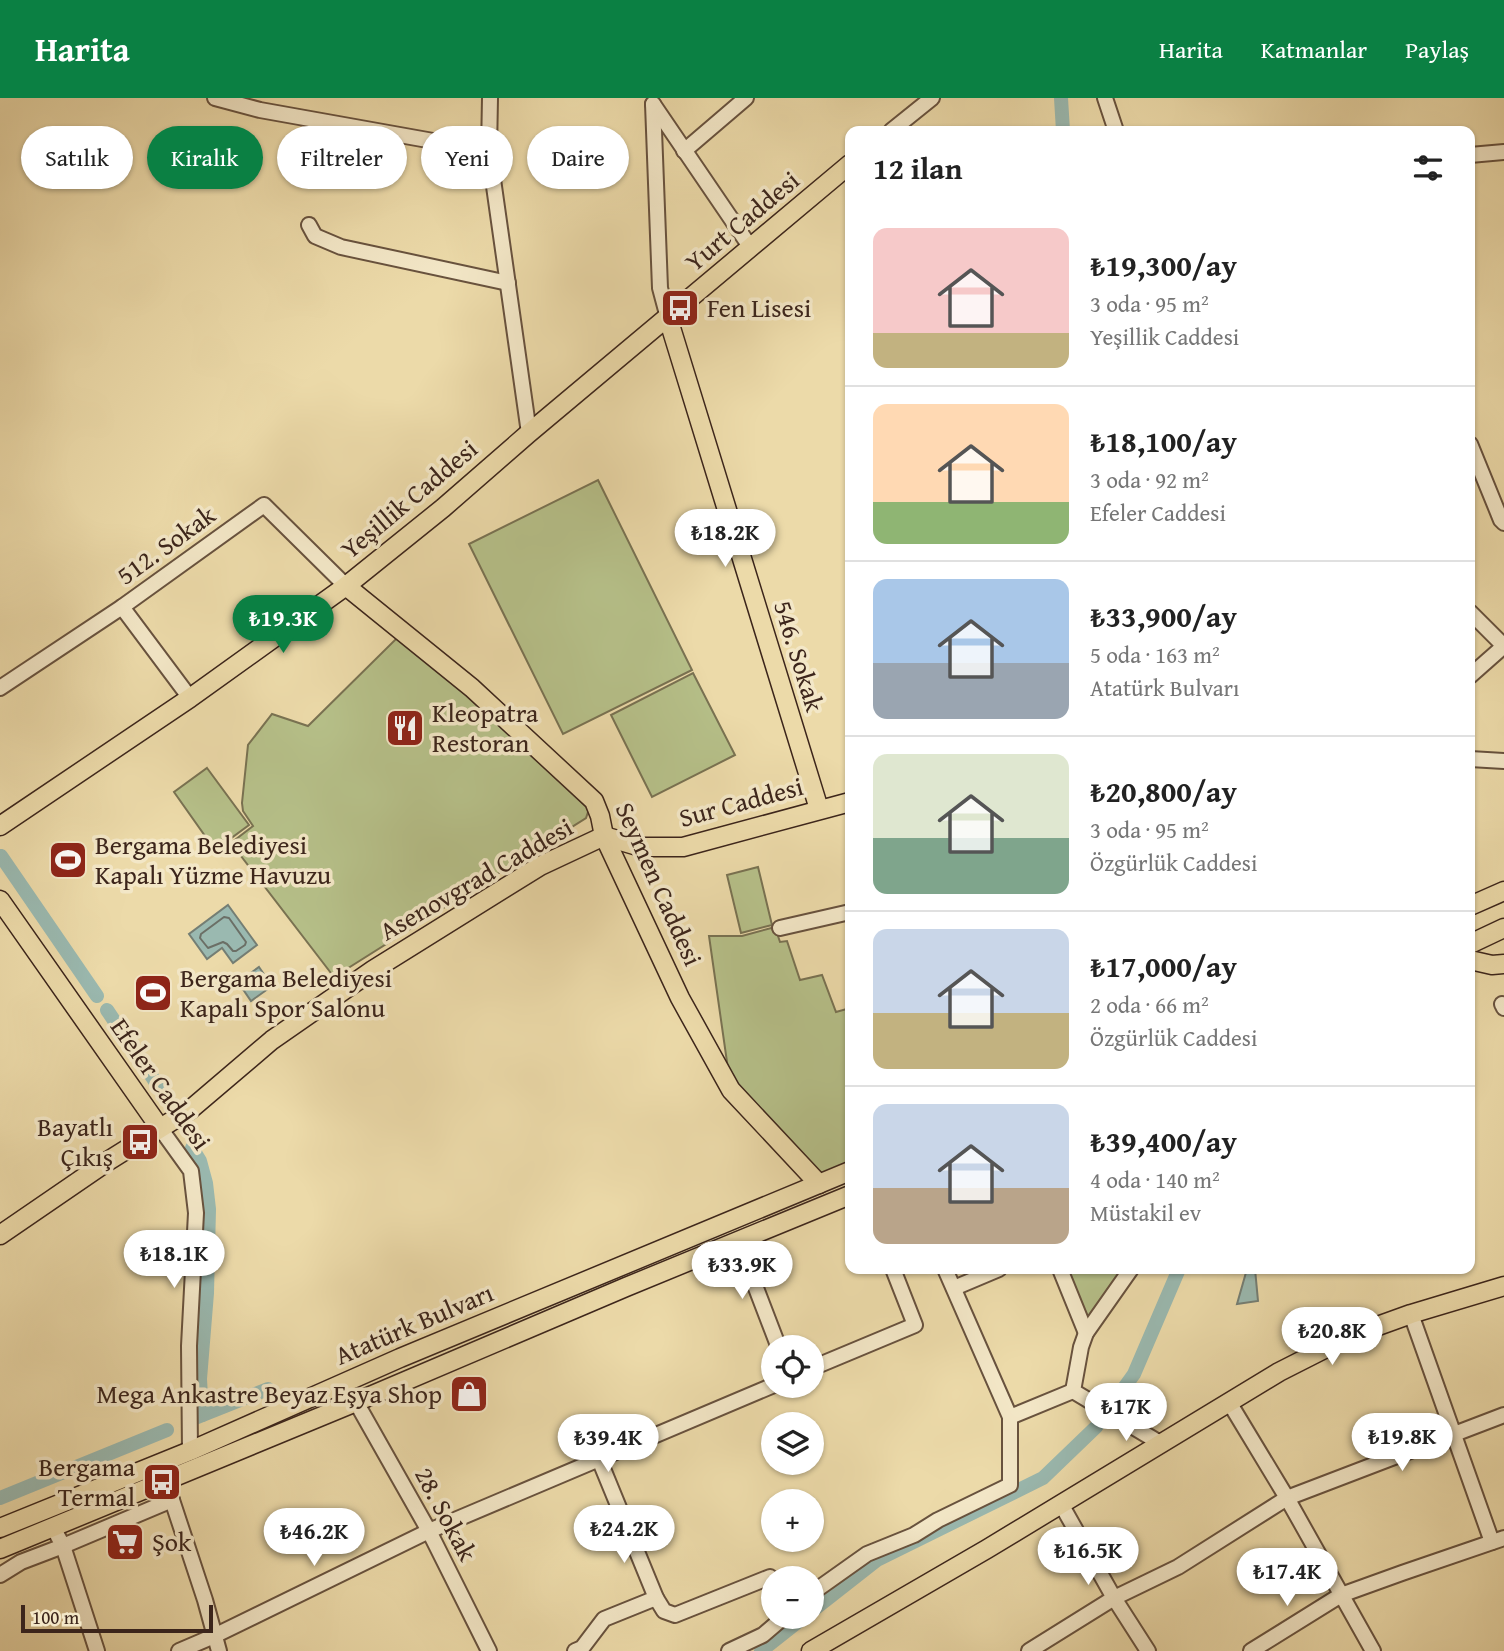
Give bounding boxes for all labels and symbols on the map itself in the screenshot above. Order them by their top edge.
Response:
street label: Yurt Caddesi [676,161,808,280]
bus stop icon: Fen Lisesi [659,287,701,329]
place label: Fen Lisesi [707,288,811,327]
street label: Yeşillik Caddesi [332,429,486,568]
street label: 512. Sokak [108,495,224,594]
pin: ₺18.2K [668,510,782,569]
pin: ₺19.3K [226,596,340,655]
street label: 546. Sokak [764,596,835,717]
place label: Kleopatra Restoran [432,693,539,762]
restaurant icon: Kleopatra Restoran [384,707,426,749]
street label: Sur Caddesi [674,766,807,837]
street label: Seymen Caddesi [606,796,713,972]
street label: Asenovgrad Caddesi [372,807,580,950]
place label: Bergama Belediyesi Kapalı Yüzme Havuzu [95,825,331,894]
sports icon: Bergama Belediyesi Kapalı Yüzme Havuzu [47,839,89,881]
place label: Bergama Belediyesi Kapalı Spor Salonu [180,958,392,1027]
sports icon: Bergama Belediyesi Kapalı Spor Salonu [132,972,174,1014]
street label: Efeler Caddesi [101,1010,221,1158]
place label: Bayatlı Çıkış [37,1107,113,1176]
bus stop icon: Bayatlı Çıkış [119,1121,161,1163]
pin: ₺18.1K [117,1230,231,1290]
pin: ₺33.9K [685,1242,799,1301]
street label: Atatürk Bulvarı [328,1273,499,1375]
pin: ₺20.8K [1275,1308,1389,1367]
shop icon: Mega Ankastre Beyaz Eşya Shop [448,1373,490,1415]
place label: Mega Ankastre Beyaz Eşya Shop [96,1374,442,1413]
pin: ₺17K [1085,1384,1167,1443]
pin: ₺39.4K [551,1414,665,1474]
pin: ₺19.8K [1345,1414,1459,1473]
place label: Bergama Termal [39,1447,136,1516]
street label: 28. Sokak [405,1460,488,1569]
bus stop icon: Bergama Termal [141,1461,183,1503]
pin: ₺24.2K [567,1506,681,1565]
pin: ₺46.2K [257,1508,371,1568]
supermarket icon: Şok [104,1521,146,1563]
place label: Şok [152,1522,192,1561]
pin: ₺16.5K [1031,1528,1145,1587]
pin: ₺17.4K [1230,1548,1344,1608]
scale bar [21,1602,214,1634]

